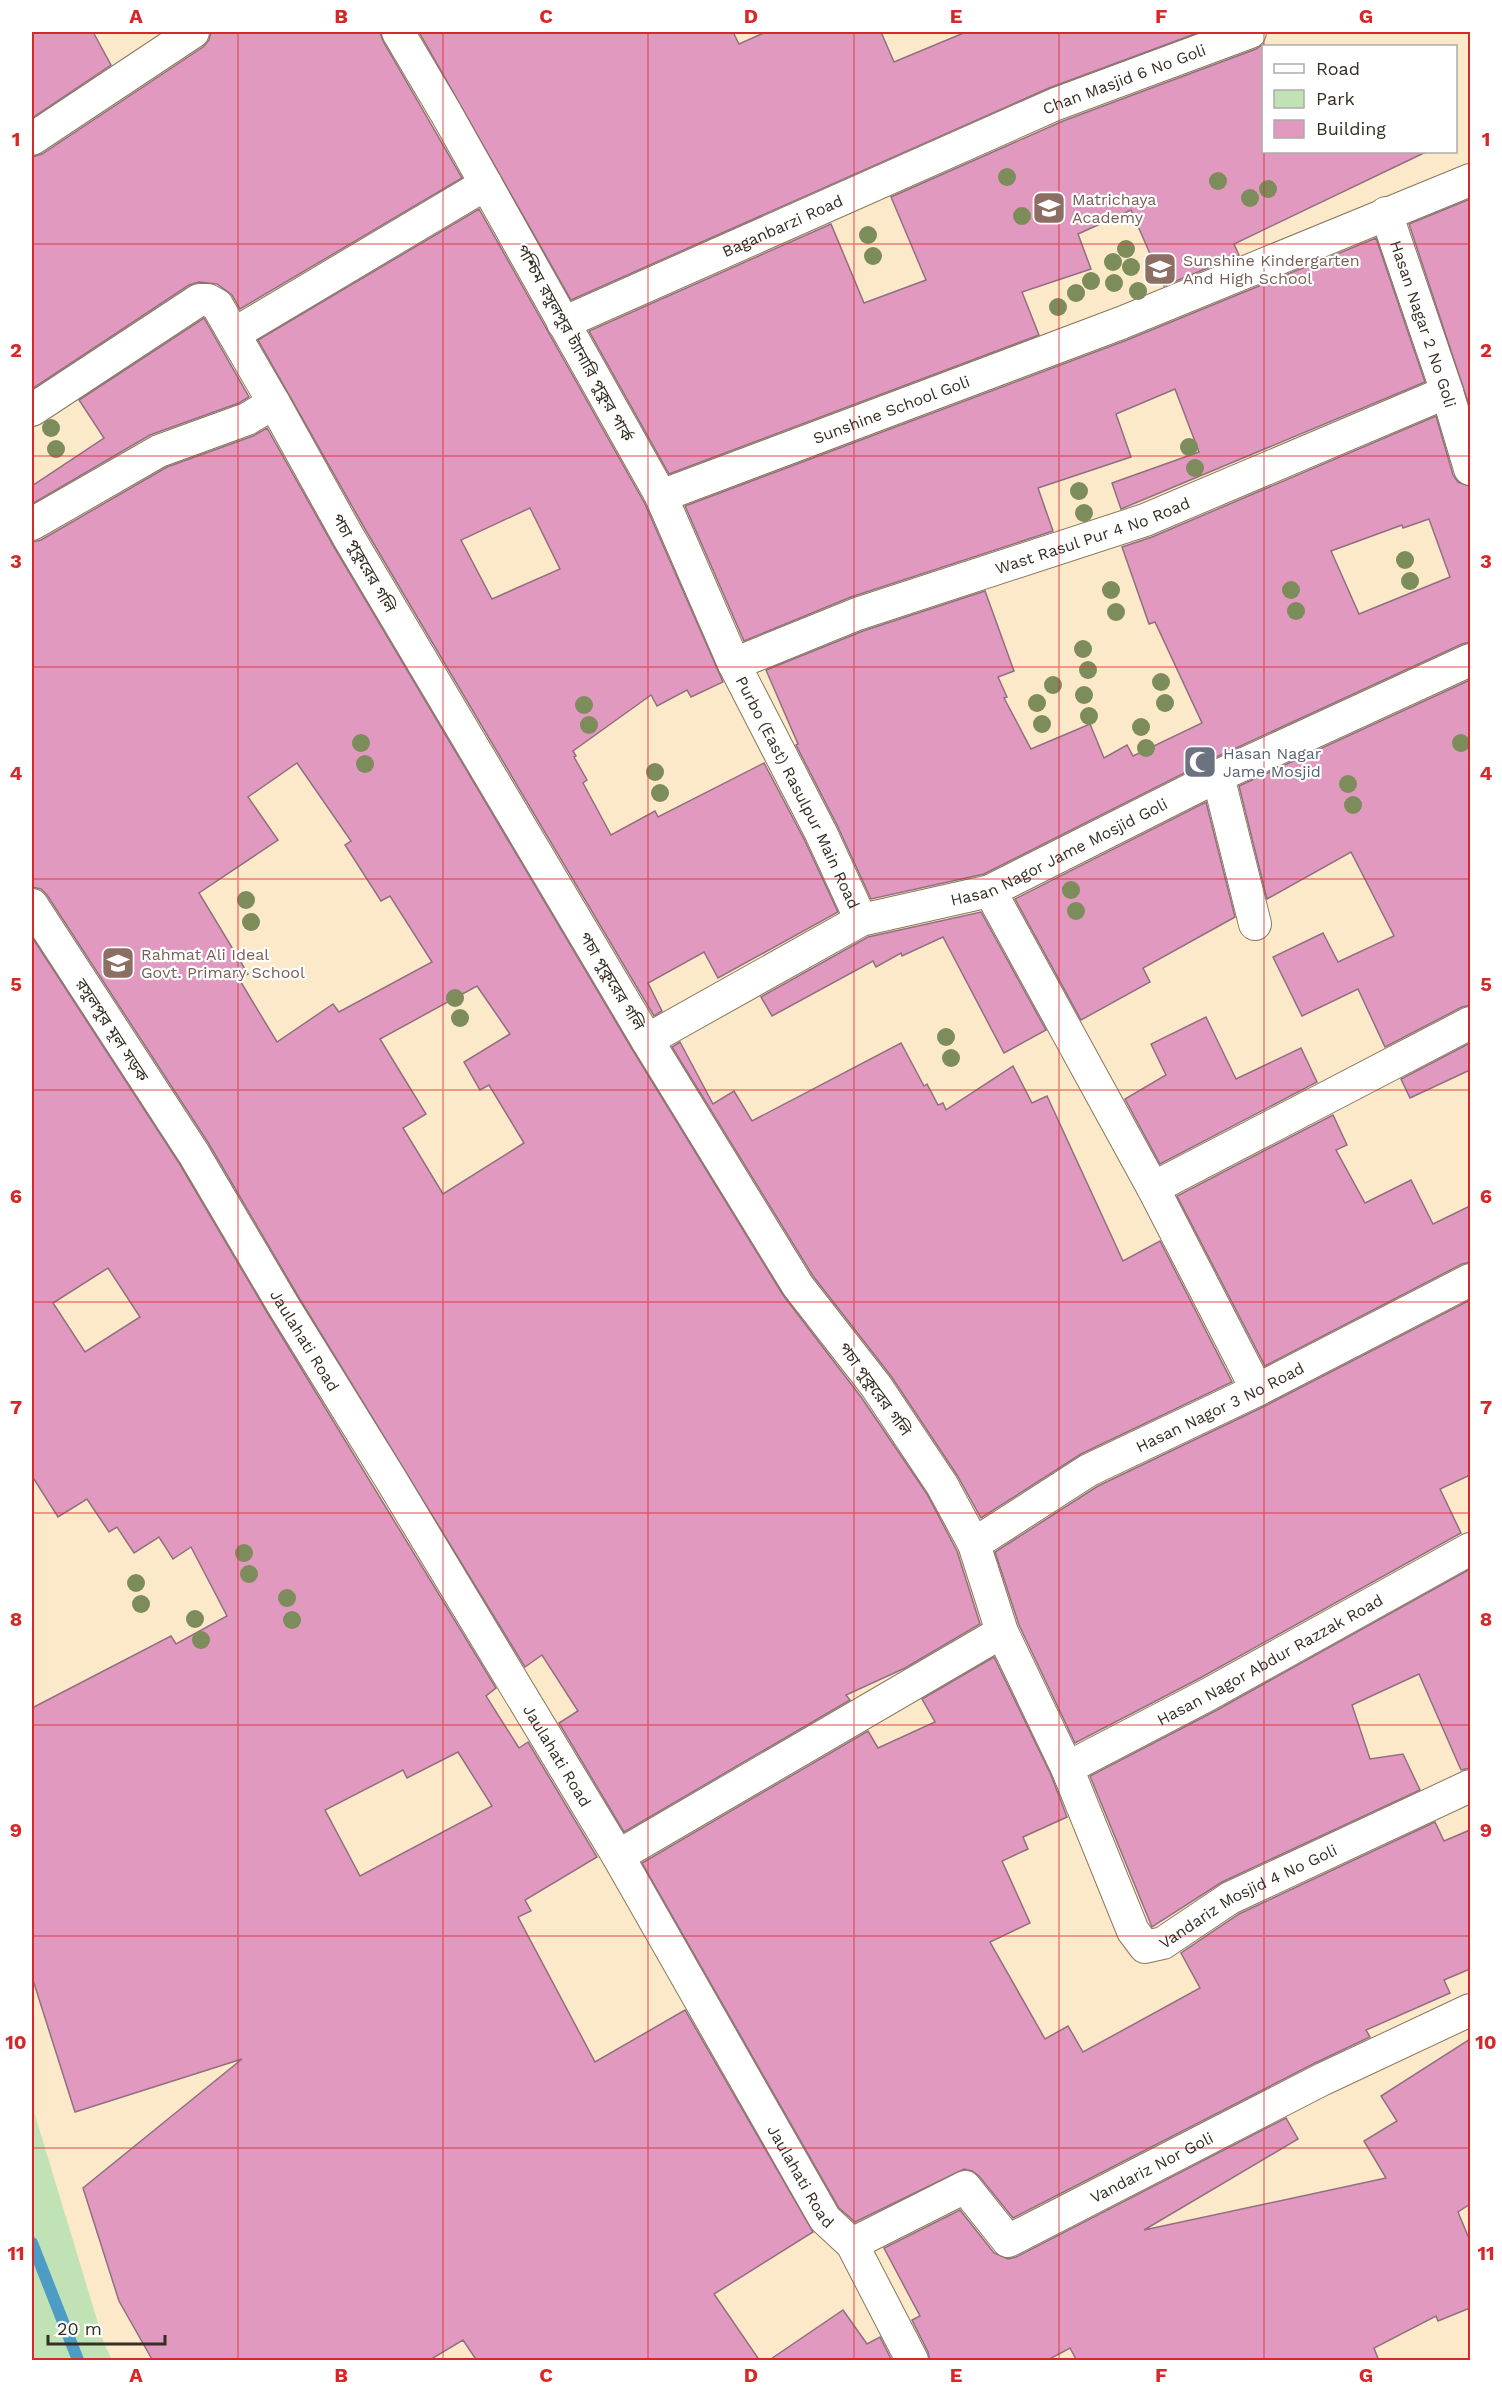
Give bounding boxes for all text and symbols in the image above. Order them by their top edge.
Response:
text: A [129,4,143,28]
text: B [334,4,348,28]
text: C [539,4,553,28]
text: D [744,4,758,28]
text: E [950,4,962,28]
text: F [1155,4,1167,28]
text: G [1359,4,1373,28]
street label: Chan Masjid 6 No Goli [1040,40,1208,118]
legend [1262,45,1457,153]
text: Road [1316,58,1360,79]
text: Park [1316,88,1355,109]
text: Building [1316,118,1386,139]
text: 1 [12,127,20,151]
text: 1 [1482,127,1490,151]
street label: Baganbarzi Road [719,190,846,261]
school or university icon: Matrichaya Academy [1031,190,1067,226]
place label: Matrichaya Academy [1072,190,1156,227]
street label: Hasan Nagar 2 No Goli [1386,238,1461,410]
street label: পশ্চিম রসুলপুর ট্যানারি পুকুর পার্ক [513,241,638,446]
school or university icon: Sunshine Kindergarten And High School [1142,251,1178,287]
place label: Sunshine Kindergarten And High School [1183,251,1360,288]
text: 2 [10,338,22,362]
text: 2 [1480,338,1492,362]
street label: Sunshine School Goli [810,371,972,447]
street label: Wast Rasul Pur 4 No Road [993,493,1193,578]
street label: পচা পুকুরের গলি [328,510,400,616]
text: 3 [10,549,22,573]
text: 3 [1480,549,1492,573]
street label: Purbo (East) Rasulpur Main Road [732,673,864,912]
mosque icon: Hasan Nagar Jame Mosjid [1182,744,1218,780]
place label: Hasan Nagar Jame Mosjid [1223,744,1322,781]
text: 4 [10,761,23,785]
text: 4 [1480,761,1493,785]
street label: Hasan Nagor Jame Mosjid Goli [949,794,1170,909]
street label: পচা পুকুরের গলি [575,929,649,1034]
school or university icon: Rahmat Ali Ideal Govt. Primary School [100,945,136,981]
place label: Rahmat Ali Ideal Govt. Primary School [141,945,305,982]
text: 5 [10,972,22,996]
text: 5 [1480,972,1492,996]
street label: রসুলপুর মূল সড়ক [71,974,153,1086]
text: 6 [10,1184,22,1208]
text: 6 [1480,1184,1492,1208]
street label: Jaulahati Road [267,1286,343,1395]
street label: পচা পুকুরের গলি [835,1339,915,1440]
street label: Hasan Nagor 3 No Road [1133,1358,1307,1456]
text: 7 [10,1395,22,1419]
text: 7 [1480,1395,1492,1419]
street label: Hasan Nagor Abdur Razzak Road [1154,1590,1386,1729]
text: 8 [10,1607,22,1631]
text: 8 [1480,1607,1492,1631]
street label: Jaulahati Road [519,1701,596,1810]
text: 9 [10,1818,22,1842]
text: 9 [1480,1818,1492,1842]
street label: Vandariz Mosjid 4 No Goli [1155,1840,1340,1952]
text: 10 [5,2030,27,2054]
text: 10 [1475,2030,1497,2054]
street label: Jaulahati Road [764,2121,838,2232]
street label: Vandariz Nor Goli [1087,2128,1216,2207]
text: 11 [7,2241,25,2265]
text: 11 [1477,2241,1495,2265]
scale bar [48,2308,165,2346]
text: 20 m [57,2318,102,2339]
text: A [129,2363,143,2387]
text: B [334,2363,348,2387]
text: C [539,2363,553,2387]
text: D [744,2363,758,2387]
text: E [950,2363,962,2387]
text: F [1155,2363,1167,2387]
text: G [1359,2363,1373,2387]

